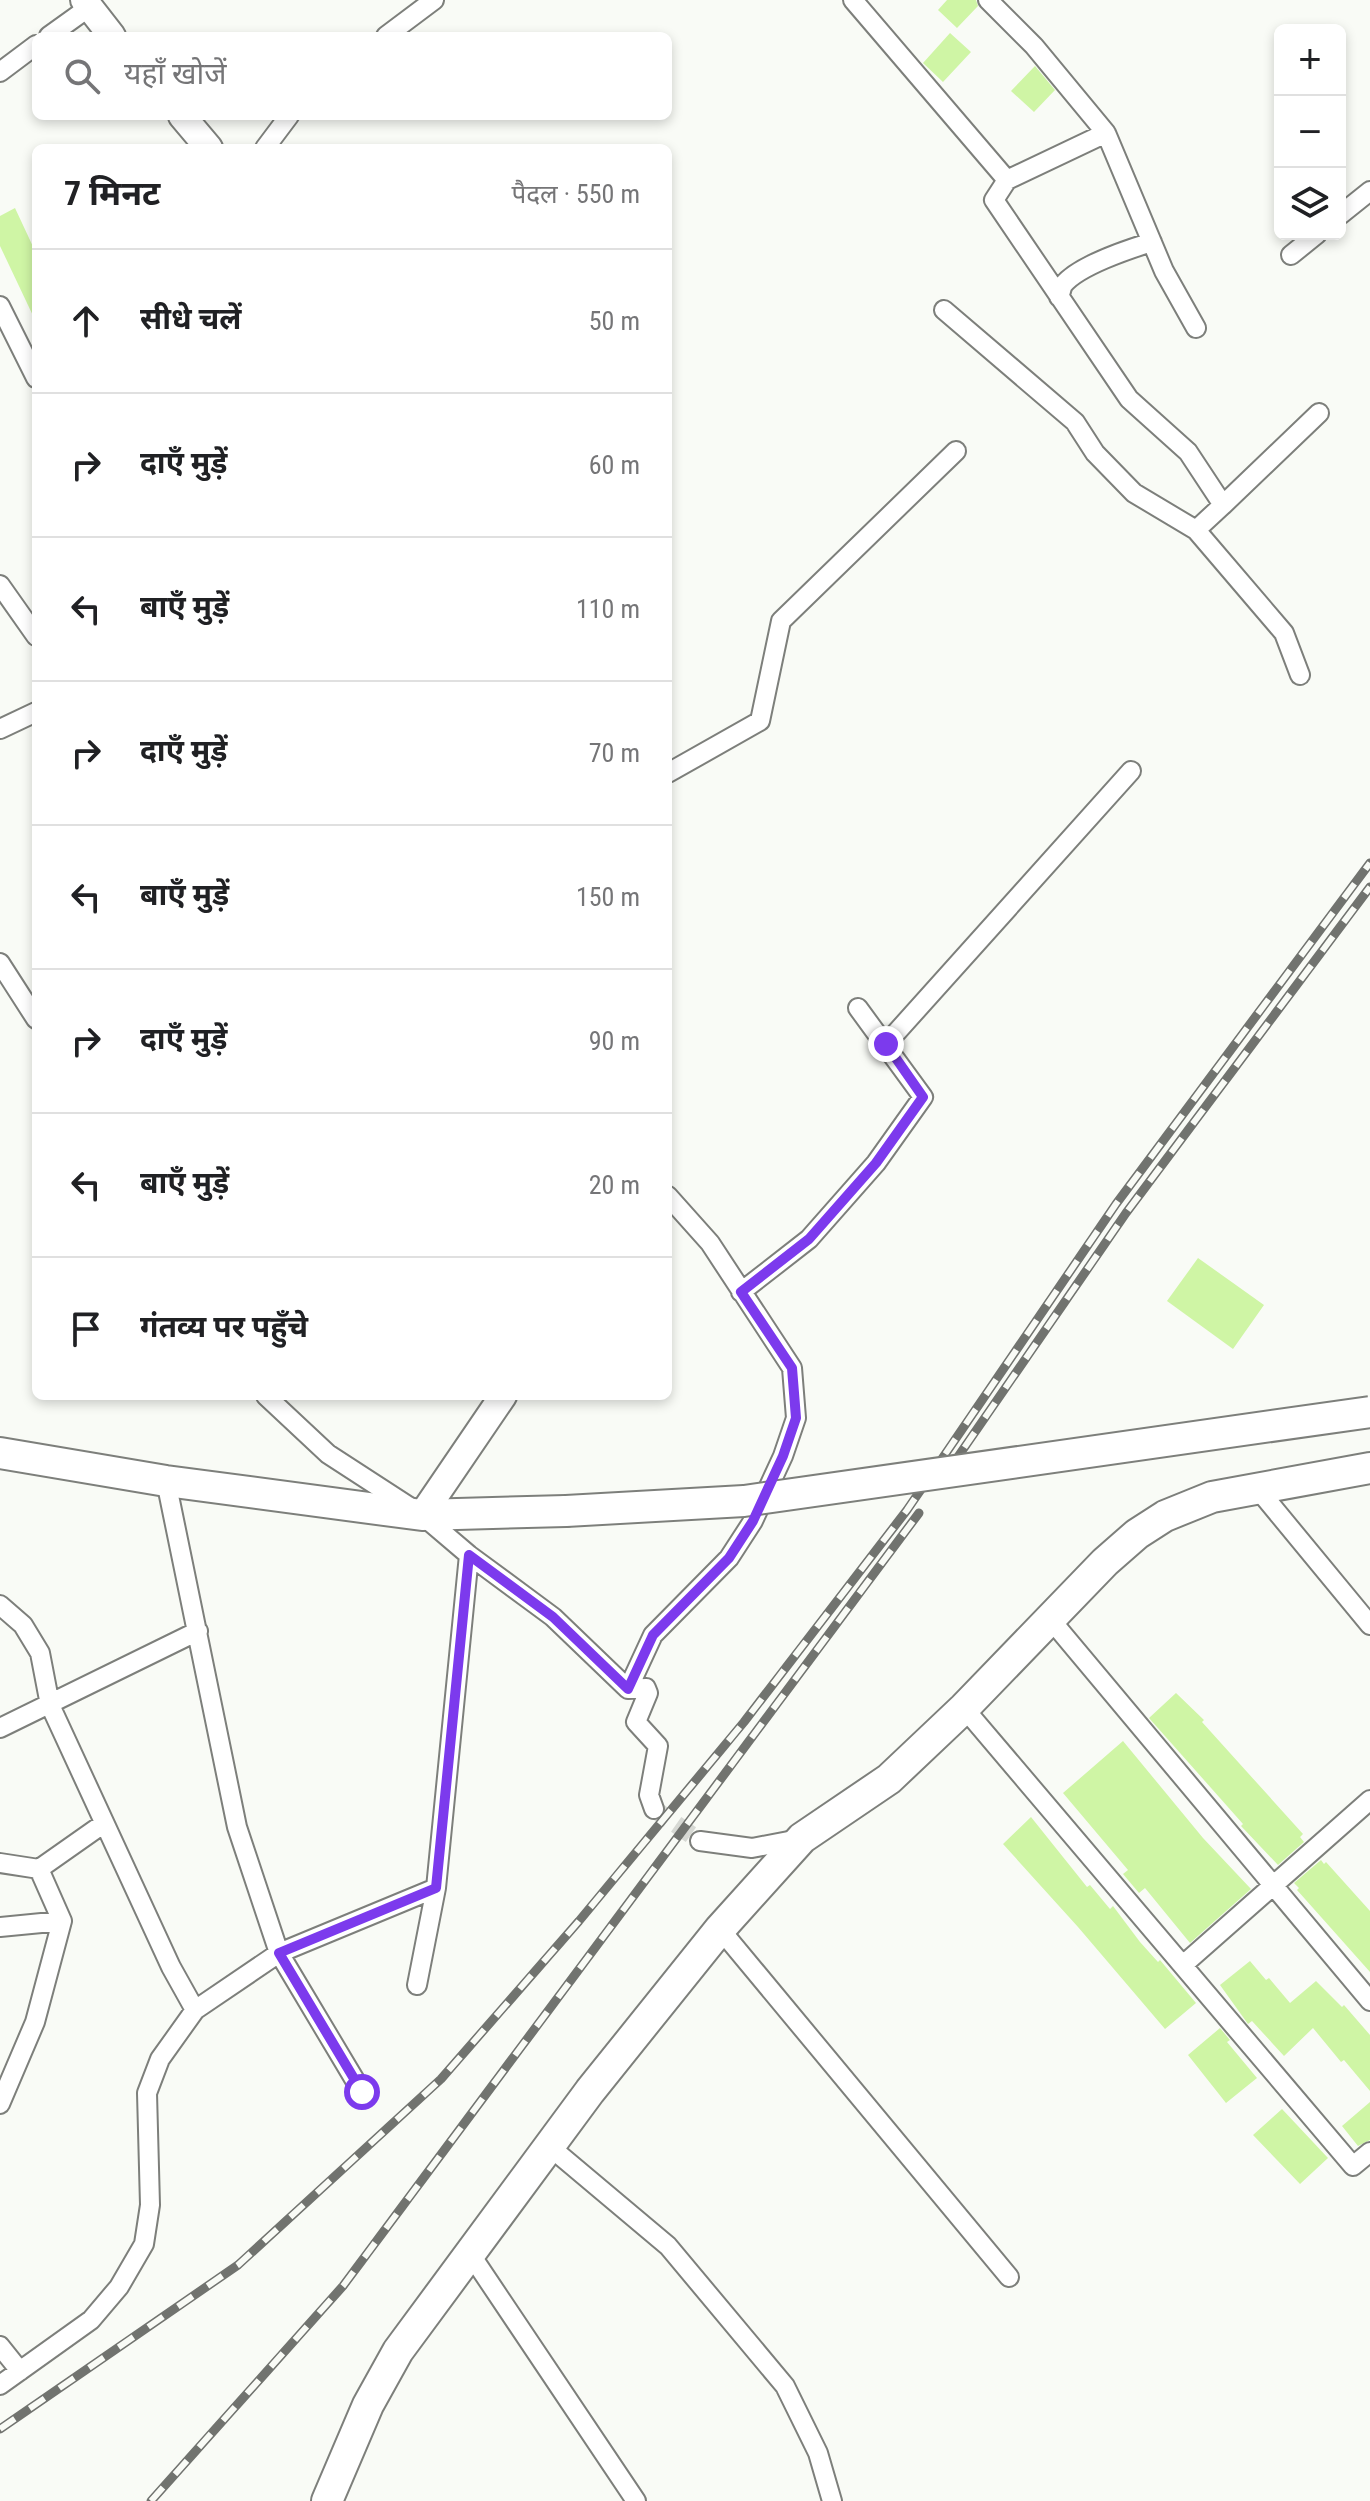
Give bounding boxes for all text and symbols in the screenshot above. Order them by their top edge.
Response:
map controls [1274,24,1346,240]
button: + [1274,24,1346,96]
search box [32,32,672,120]
icon: search [60,54,104,98]
text: यहाँ खोजें [124,56,227,91]
button: − [1274,96,1346,168]
button: layers [1274,168,1346,240]
text: 7 मिनट [64,173,160,213]
text: पैदल · 550 m [511,179,640,209]
icon: ahead [64,299,108,343]
text: सीधे चलें [140,301,241,336]
text: 50 m [589,306,640,336]
icon: right [64,443,108,487]
text: दाएँ मुड़ें [140,445,227,480]
text: 60 m [589,450,640,480]
icon: left [64,587,108,631]
text: बाएँ मुड़ें [140,589,229,624]
text: 110 m [576,594,640,624]
icon: right [64,731,108,775]
text: दाएँ मुड़ें [140,733,227,768]
text: 70 m [589,738,640,768]
icon: left [64,875,108,919]
text: बाएँ मुड़ें [140,877,229,912]
text: 150 m [576,882,640,912]
icon: right [64,1019,108,1063]
text: दाएँ मुड़ें [140,1021,227,1056]
text: 90 m [589,1026,640,1056]
route end [868,1026,904,1062]
icon: left [64,1163,108,1207]
text: बाएँ मुड़ें [140,1165,229,1200]
text: 20 m [589,1170,640,1200]
icon: arrive [64,1307,108,1351]
text: गंतव्य पर पहुँचे [140,1309,308,1344]
route start [344,2074,380,2110]

